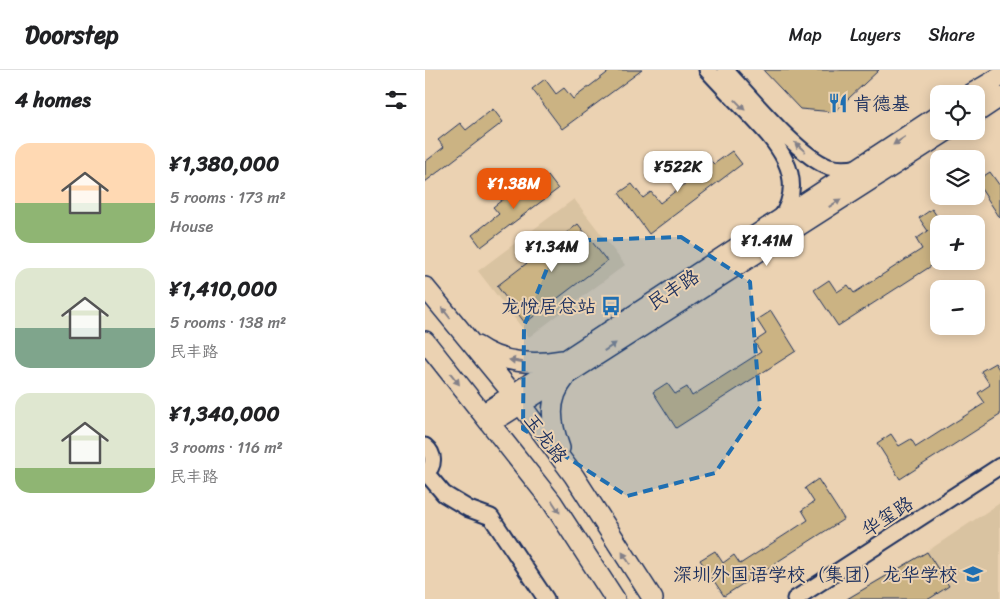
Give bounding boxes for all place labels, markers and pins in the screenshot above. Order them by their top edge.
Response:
place label: 肯德基 [853,87,910,120]
restaurant icon: 肯德基 [827,92,849,114]
pin: ¥522K [643,150,713,193]
pin: ¥1.38M [473,168,555,210]
pin: ¥1.41M [726,224,808,267]
pin: ¥1.34M [511,230,593,273]
place label: 龙悦居总站 [501,290,596,323]
bus stop icon: 龙悦居总站 [600,295,622,317]
place label: 深圳外国语学校（集团）龙华学校 [673,558,958,591]
school or university icon: 深圳外国语学校（集团）龙华学校 [962,563,984,585]

